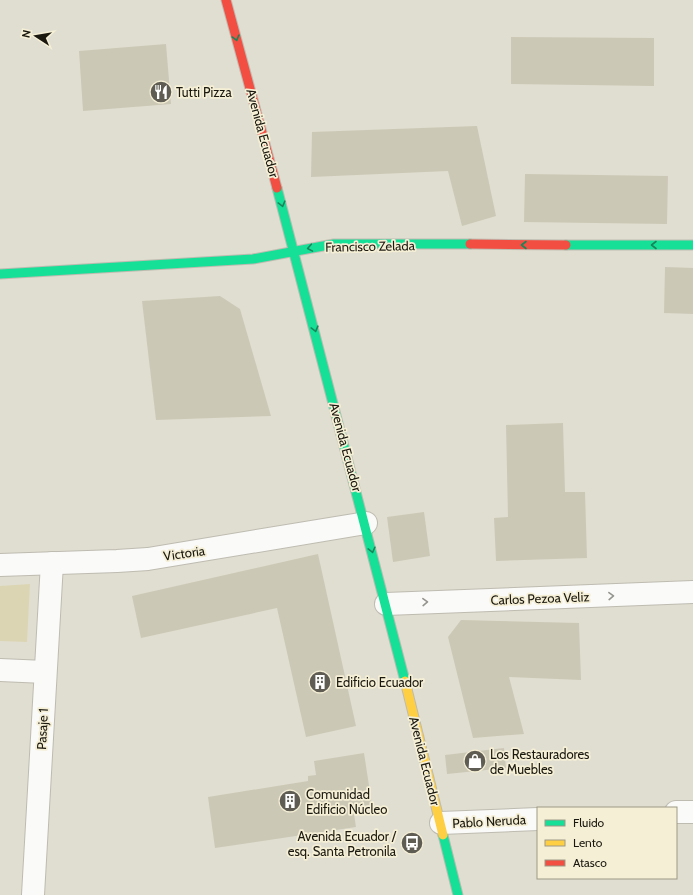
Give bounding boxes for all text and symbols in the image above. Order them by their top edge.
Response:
north arrow [16,16,56,56]
text: N [19,29,34,39]
one-way arrow [232,34,240,41]
restaurant icon: Tutti Pizza [148,79,174,105]
place label: Tutti Pizza [176,84,232,100]
street label: Avenida Ecuador [243,87,283,180]
one-way arrow [277,200,286,207]
street label: Francisco Zelada [325,237,416,255]
one-way arrow [521,241,527,249]
one-way arrow [651,241,657,249]
one-way arrow [307,244,314,252]
one-way arrow [310,325,319,332]
street label: Avenida Ecuador [326,401,366,494]
street label: Victoria [162,542,207,564]
one-way arrow [368,547,376,553]
street label: Carlos Pezoa Veliz [490,588,590,608]
one-way arrow [608,591,614,600]
one-way arrow [422,598,428,607]
building icon: Edificio Ecuador [307,669,333,695]
place label: Edificio Ecuador [336,674,424,690]
street label: Pasaje 1 [33,708,52,750]
street label: Avenida Ecuador [406,715,444,808]
place label: Los Restauradores de Muebles [490,746,590,777]
shop icon: Los Restauradores de Muebles [462,748,488,774]
place label: Comunidad Edificio Núcleo [306,786,387,817]
building icon: Comunidad Edificio Núcleo [277,788,303,814]
legend [537,807,677,879]
street label: Pablo Neruda [452,811,527,831]
text: Fluido [573,815,605,830]
place label: Avenida Ecuador / esq. Santa Petronila [288,828,397,859]
bus stop icon: Avenida Ecuador / esq. Santa Petronila [399,830,425,856]
text: Lento [573,835,603,850]
text: Atasco [573,855,607,870]

